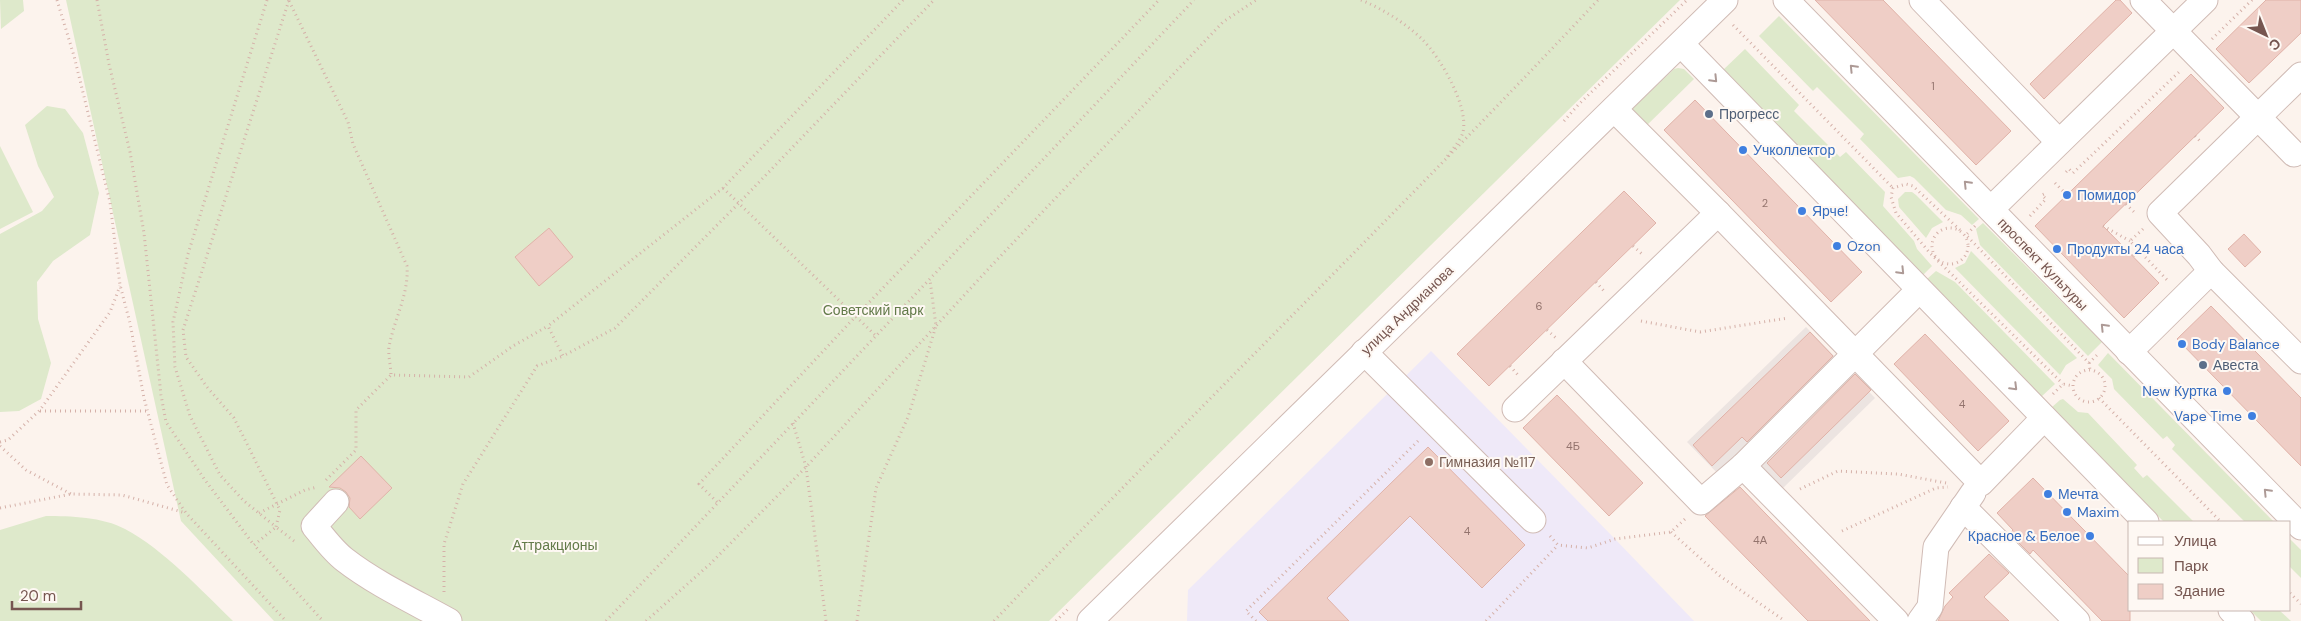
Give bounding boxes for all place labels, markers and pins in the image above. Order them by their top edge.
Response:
place label: Прогресс [1719,105,1779,123]
marker: Прогресс [1703,108,1715,120]
place label: Учколлектор [1753,141,1835,159]
marker: Учколлектор [1737,144,1749,156]
place label: Помидор [2077,186,2136,204]
marker: Помидор [2061,189,2073,201]
place label: Ярче! [1812,202,1848,220]
marker: Ярче! [1796,205,1808,217]
place label: Ozon [1847,237,1881,255]
marker: Ozon [1831,240,1843,252]
place label: Продукты 24 часа [2067,240,2184,258]
marker: Продукты 24 часа [2051,243,2063,255]
place label: Body Balance [2192,335,2280,353]
marker: Body Balance [2176,338,2188,350]
place label: Авеста [2213,356,2259,374]
marker: Авеста [2197,359,2209,371]
place label: New Куртка [2142,382,2217,400]
marker: New Куртка [2221,385,2233,397]
place label: Vape Time [2174,407,2242,425]
marker: Vape Time [2246,410,2258,422]
place label: Гимназия №117 [1439,453,1535,471]
marker: Гимназия №117 [1423,456,1435,468]
place label: Мечта [2058,485,2099,503]
marker: Мечта [2042,488,2054,500]
place label: Maxim [2077,503,2119,521]
marker: Maxim [2061,506,2073,518]
place label: Красное & Белое [1968,527,2080,545]
marker: Красное & Белое [2084,530,2096,542]

